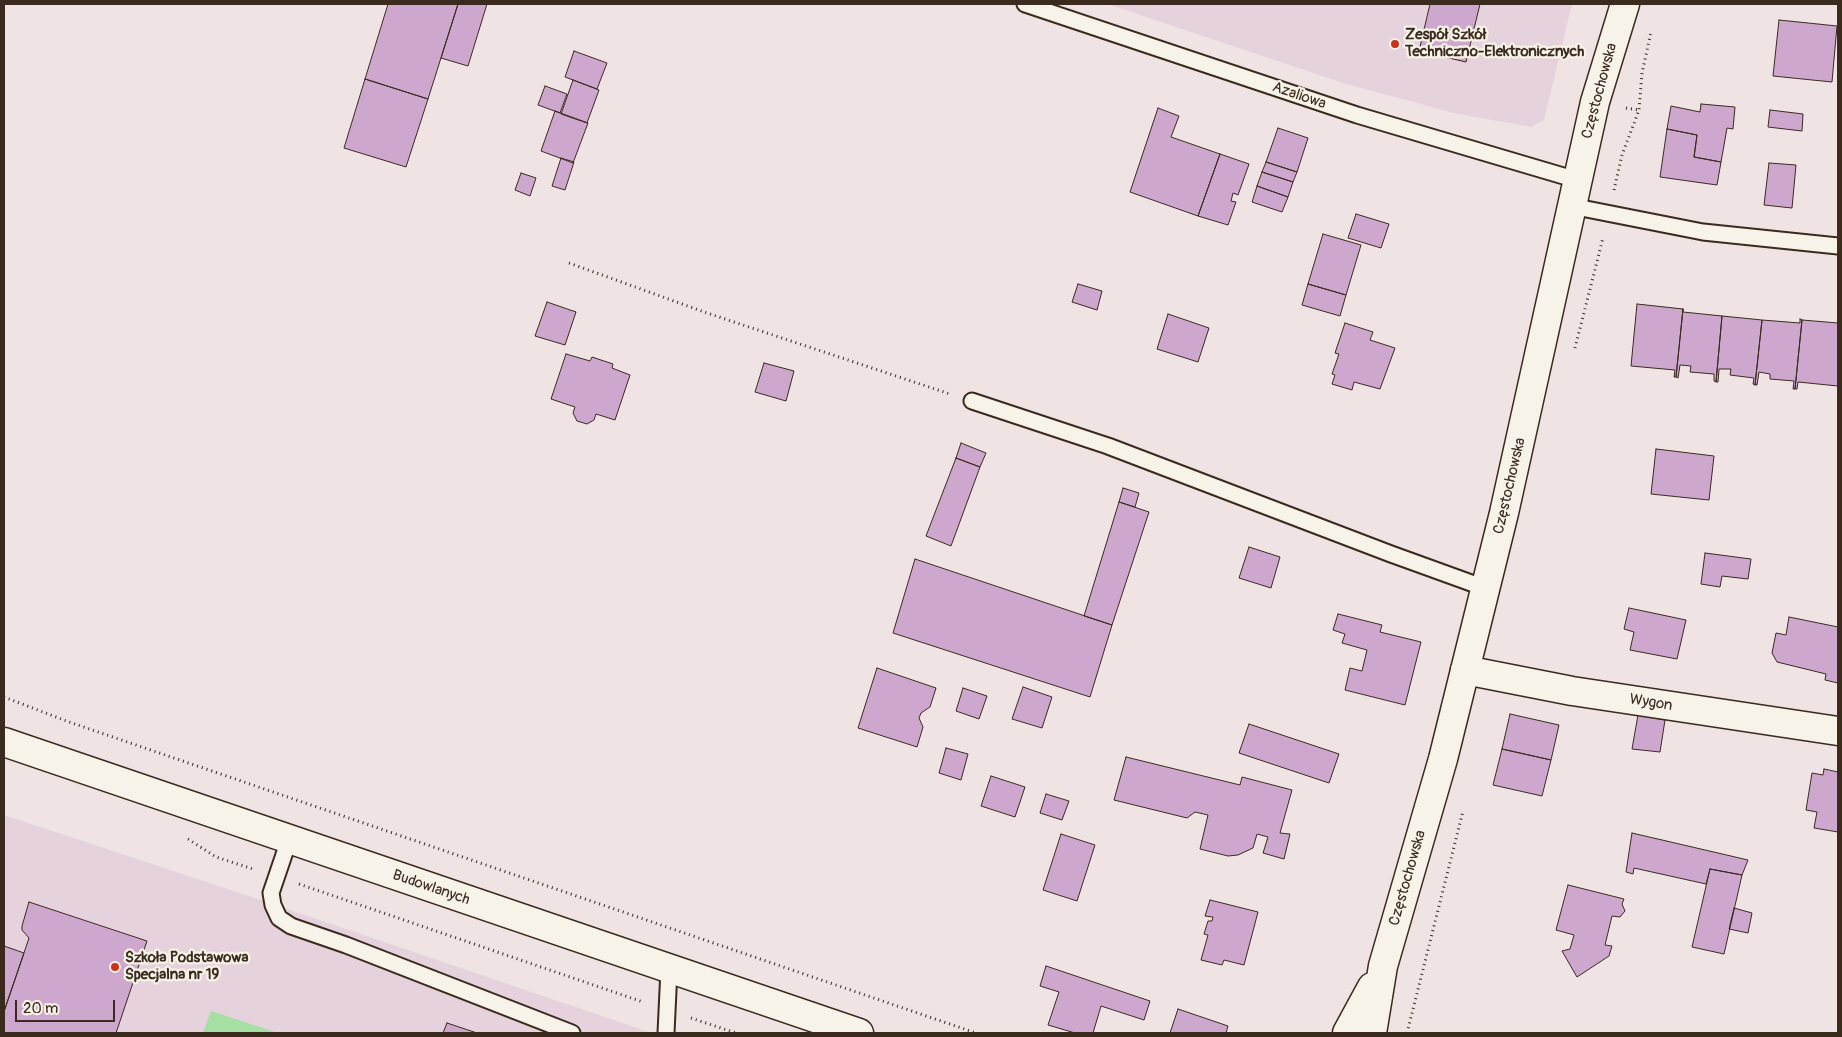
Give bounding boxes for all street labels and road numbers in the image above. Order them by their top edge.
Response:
street label: Częstochowska [1579,41,1621,141]
street label: Azaliowa [1270,78,1328,114]
street label: Częstochowska [1490,436,1530,536]
street label: Wygon [1628,691,1674,715]
street label: Częstochowska [1386,828,1430,928]
street label: Budowlanych [390,866,472,910]

